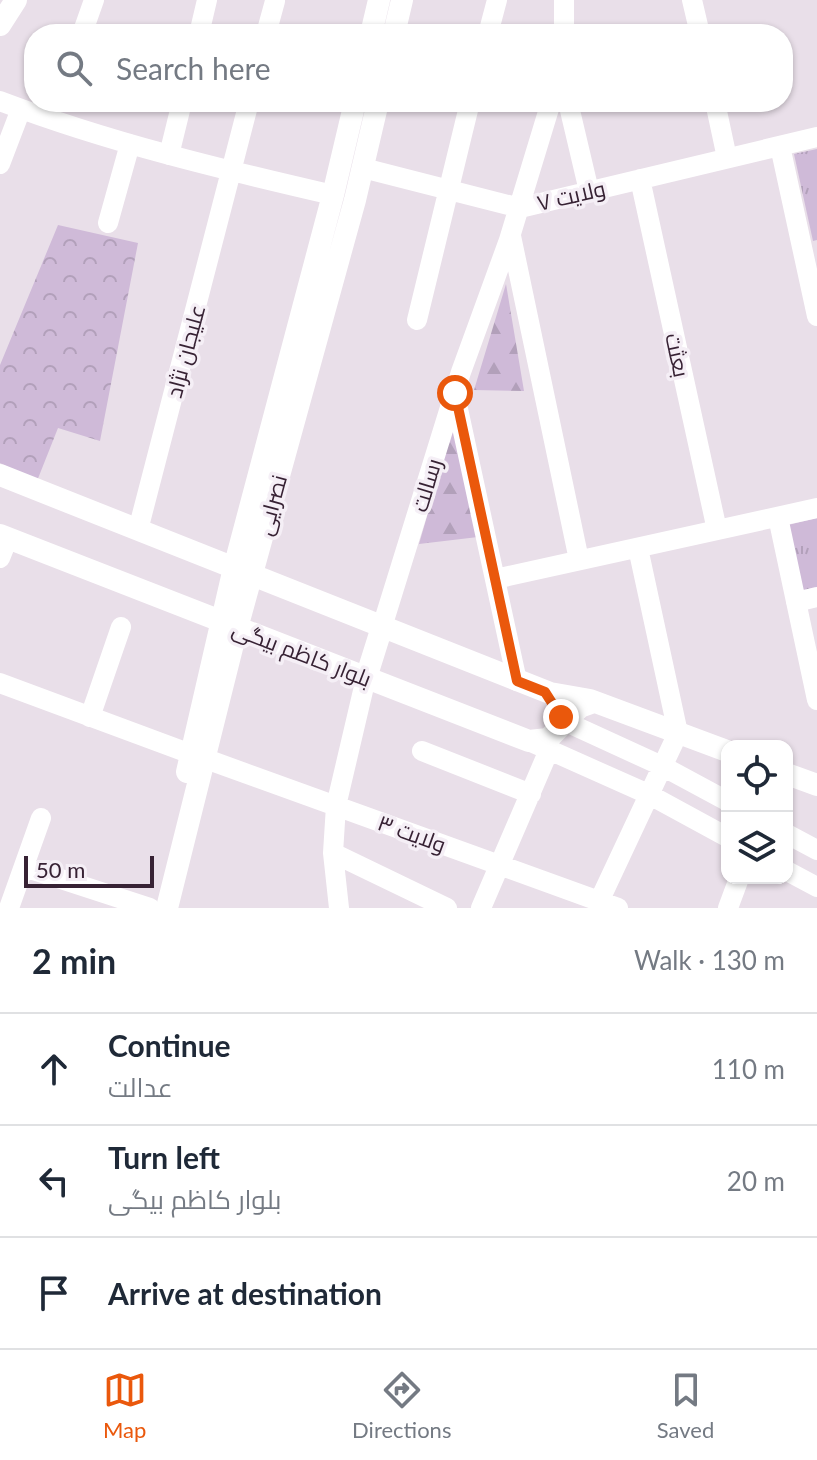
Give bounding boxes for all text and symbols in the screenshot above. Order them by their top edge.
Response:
search box [24,24,793,112]
icon: search [52,46,96,90]
text: Search here [116,50,271,86]
street label: ولایت ۷ [534,174,608,216]
street label: علیجان نژاد [160,301,210,401]
street label: بعثت [660,331,696,379]
route start [437,375,473,411]
street label: رسالت [405,455,447,515]
street label: نصرایی [250,472,293,539]
street label: بلوار کاظم بیگی [228,614,375,695]
route end [543,699,579,735]
map controls [721,740,793,884]
button: locate [721,740,793,812]
street label: ولایت ۳ [374,808,450,858]
button: layers [721,812,793,884]
scale bar [24,852,154,888]
text: 50 m [36,856,85,883]
text: 2 min [32,940,116,981]
text: Walk · 130 m [634,944,785,976]
text: Continue [108,1027,231,1063]
icon: ahead [32,1047,76,1091]
text: 110 m [712,1053,785,1085]
text: عدالت [108,1071,173,1103]
text: Turn left [108,1139,220,1175]
icon: left [32,1159,76,1203]
text: 20 m [727,1165,785,1197]
text: بلوار کاظم بیگی [108,1183,281,1215]
icon: arrive [32,1271,76,1315]
text: Arrive at destination [108,1275,382,1311]
tab: Map [103,1368,147,1443]
tab: Directions [352,1368,451,1443]
tab: Saved [657,1368,714,1443]

